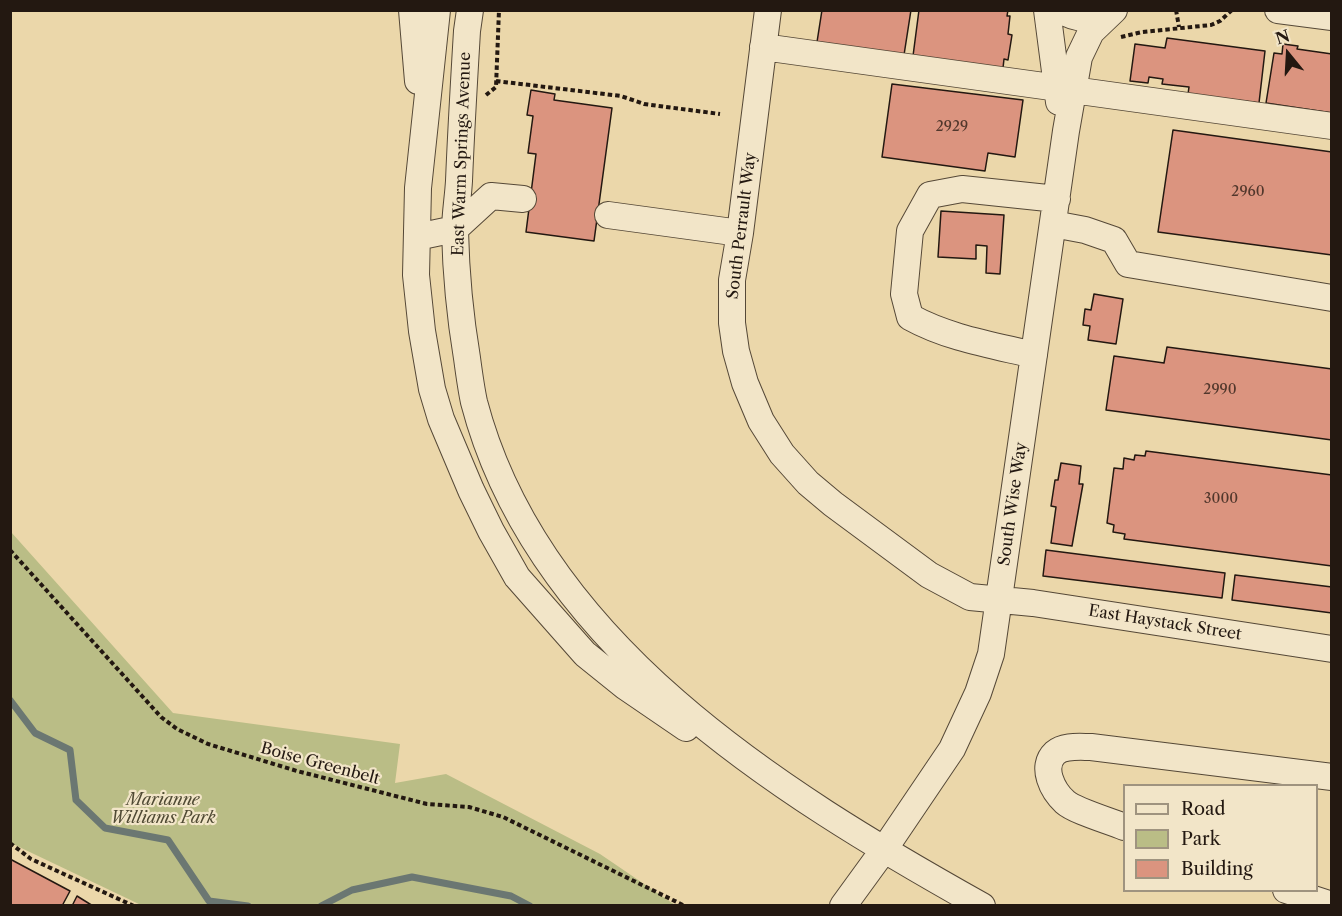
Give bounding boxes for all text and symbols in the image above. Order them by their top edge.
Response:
north arrow [1258,24,1318,84]
text: N [1273,25,1292,49]
street label: East Warm Springs Avenue [449,52,475,256]
house number: 2929 [936,119,968,135]
street label: South Perrault Way [723,152,761,300]
house number: 2960 [1231,184,1265,200]
house number: 2990 [1203,382,1237,398]
street label: South Wise Way [995,441,1031,567]
house number: 3000 [1204,491,1238,507]
street label: East Haystack Street [1087,601,1243,645]
street label: Boise Greenbelt [258,739,382,789]
legend [1123,784,1318,892]
park label: Marianne Williams Park [110,790,216,828]
text: Road [1181,798,1226,820]
text: Park [1181,828,1220,850]
text: Building [1181,858,1253,880]

